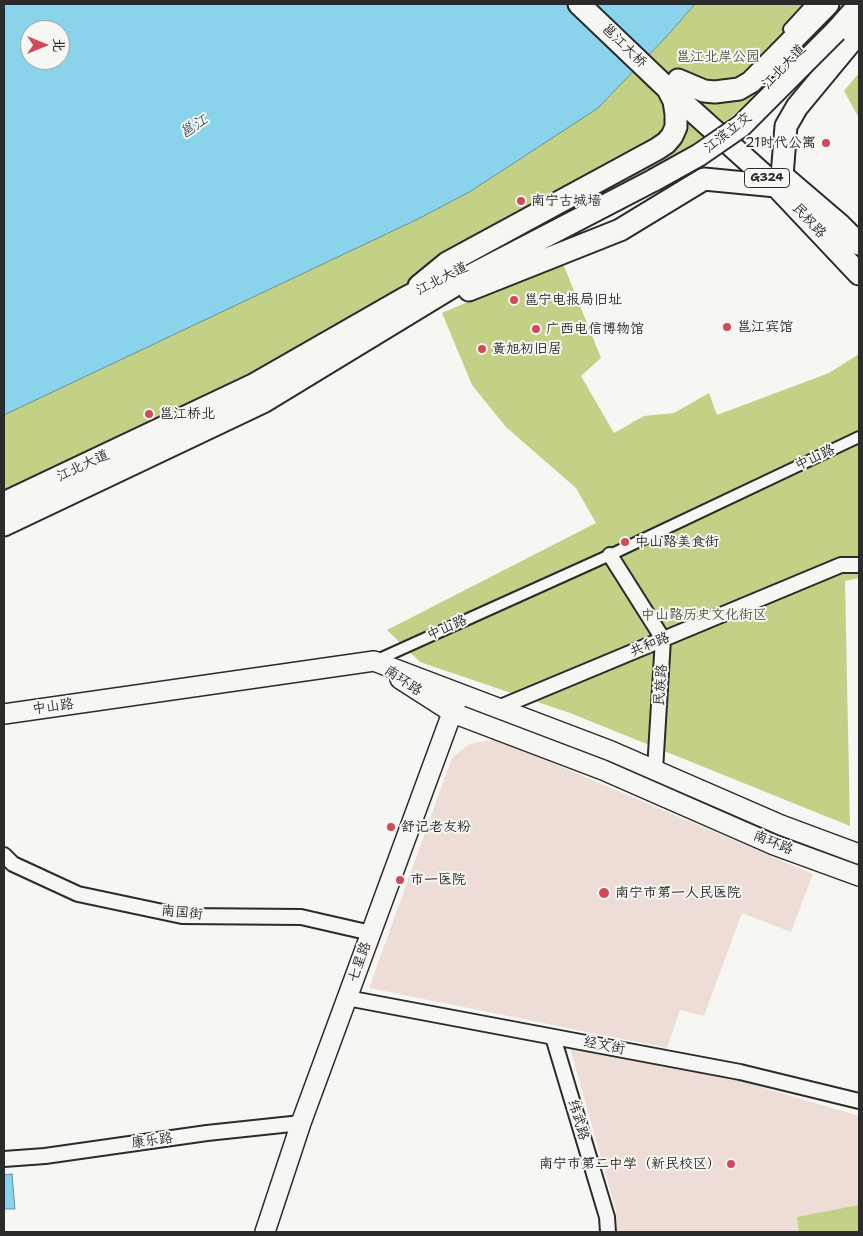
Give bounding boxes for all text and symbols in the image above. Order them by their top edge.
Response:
north arrow [20,20,70,70]
street label: 邕江大桥 [598,21,650,71]
text: 北 [50,38,68,52]
street label: 江北大道 [759,41,809,93]
park label: 邕江北岸公园 [676,49,760,65]
street label: 江滨立交 [701,109,755,157]
water label: 邕江 [177,111,211,143]
place label: 21时代公寓 [745,135,816,151]
marker: 21时代公寓 [820,137,832,149]
road number: G324 [744,168,790,188]
place label: 南宁古城墙 [531,193,601,209]
marker: 南宁古城墙 [515,195,527,207]
street label: 民权路 [789,200,829,242]
street label: 江北大道 [413,259,471,299]
place label: 邕宁电报局旧址 [524,292,622,308]
marker: 邕宁电报局旧址 [508,294,520,306]
place label: 邕江宾馆 [737,319,793,335]
place label: 广西电信博物馆 [546,321,644,337]
marker: 邕江宾馆 [721,321,733,333]
marker: 广西电信博物馆 [530,323,542,335]
place label: 黄旭初旧居 [492,341,562,357]
marker: 黄旭初旧居 [476,343,488,355]
place label: 邕江桥北 [159,406,215,422]
marker: 邕江桥北 [143,408,155,420]
street label: 中山路 [792,442,838,474]
street label: 江北大道 [54,447,112,485]
place label: 中山路美食街 [635,534,719,550]
marker: 中山路美食街 [619,536,631,548]
park label: 中山路历史文化街区 [641,607,767,623]
street label: 中山路 [424,612,470,644]
street label: 共和路 [627,629,673,661]
street label: 南环路 [381,662,425,700]
street label: 民族路 [651,663,671,707]
street label: 中山路 [31,696,75,718]
place label: 舒记老友粉 [401,819,471,835]
marker: 舒记老友粉 [385,821,397,833]
street label: 南环路 [750,827,796,859]
place label: 市一医院 [410,872,466,888]
marker: 市一医院 [394,874,406,886]
place label: 南宁市第一人民医院 [615,885,741,901]
marker: 南宁市第一人民医院 [597,886,611,900]
street label: 南国街 [160,902,204,924]
street label: 七星路 [345,939,375,985]
street label: 经文街 [582,1034,626,1058]
street label: 纬武路 [564,1097,592,1143]
street label: 康乐路 [130,1130,174,1152]
place label: 南宁市第二中学（新民校区） [539,1156,721,1172]
marker: 南宁市第二中学（新民校区） [725,1158,737,1170]

